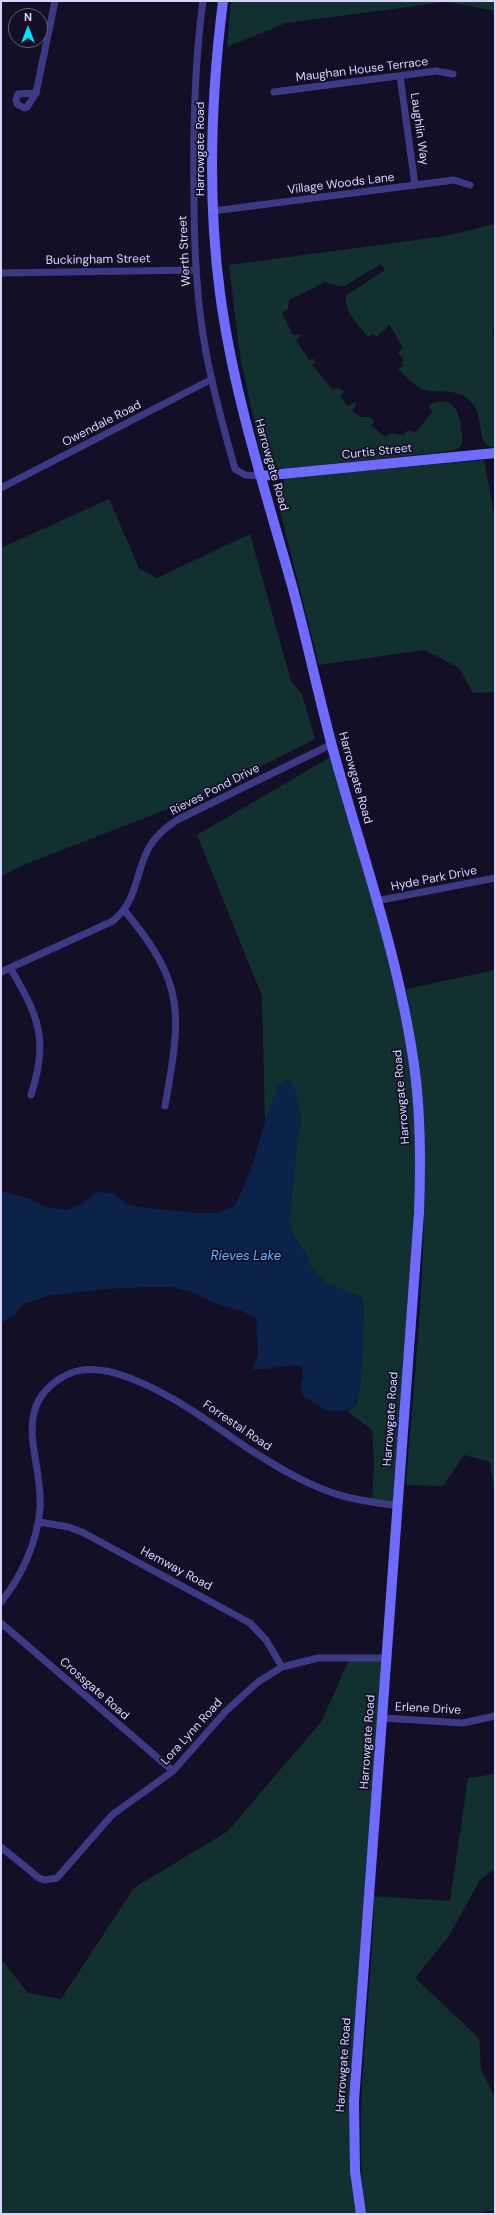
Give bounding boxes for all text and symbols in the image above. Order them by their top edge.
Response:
north arrow [8,8,48,48]
text: N [24,10,32,24]
street label: Maughan House Terrace [295,55,429,85]
street label: Laughlin Way [407,92,431,166]
street label: Harrowgate Road [194,102,208,196]
street label: Village Woods Lane [287,170,395,198]
street label: Werth Street [176,215,194,287]
street label: Buckingham Street [45,252,151,268]
street label: Owendale Road [60,398,144,450]
street label: Harrowgate Road [251,418,291,512]
street label: Curtis Street [341,441,413,463]
street label: Harrowgate Road [335,731,375,825]
street label: Rieves Pond Drive [168,761,262,819]
street label: Hyde Park Drive [390,864,478,894]
street label: Harrowgate Road [391,1049,413,1145]
water label: Rieves Lake [211,1249,281,1265]
street label: Harrowgate Road [381,1371,401,1467]
street label: Forrestal Road [200,1398,274,1454]
street label: Hemway Road [138,1544,214,1594]
street label: Crossgate Road [56,1655,132,1723]
street label: Harrowgate Road [358,1694,378,1790]
street label: Lora Lynn Road [158,1696,226,1768]
street label: Erlene Drive [395,1700,461,1718]
street label: Harrowgate Road [334,2017,354,2113]

